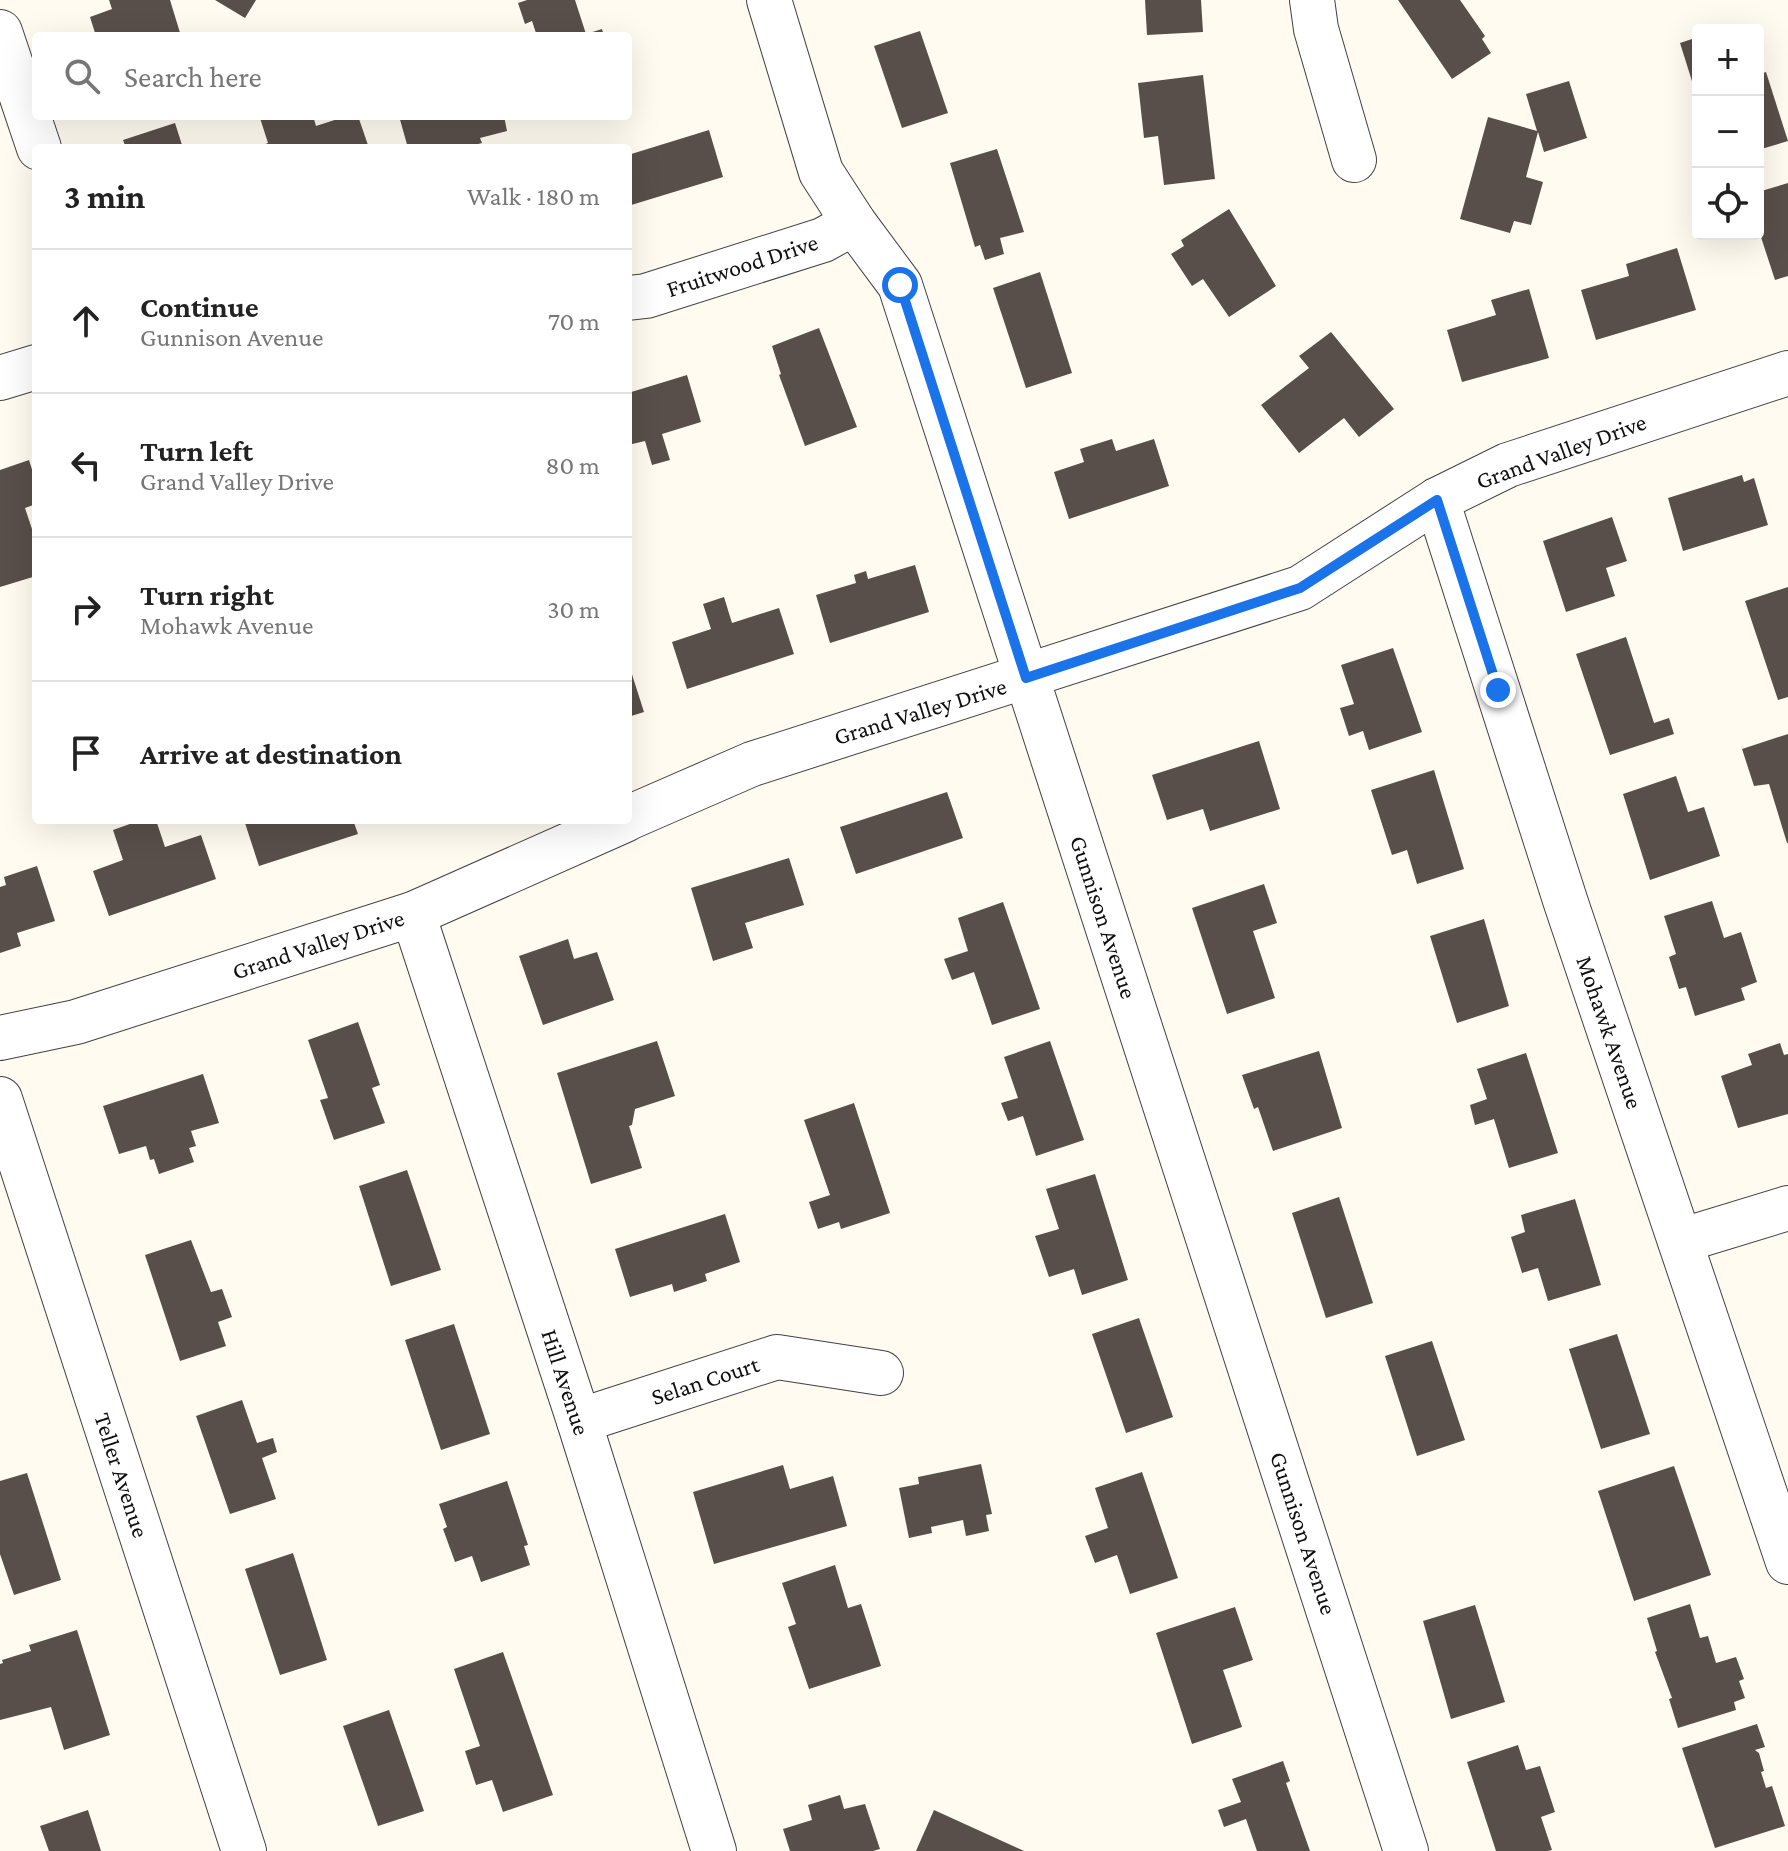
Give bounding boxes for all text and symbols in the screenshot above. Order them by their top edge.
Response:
map controls [1692,24,1764,240]
button: + [1692,24,1764,96]
search box [32,32,632,120]
icon: search [60,54,104,98]
text: Search here [124,60,262,93]
button: − [1692,96,1764,168]
button: locate [1692,168,1764,240]
text: 3 min [64,178,145,215]
text: Walk · 180 m [467,182,600,211]
street label: Fruitwood Drive [663,228,821,302]
route start [882,267,918,303]
text: Continue [140,290,259,323]
icon: ahead [64,299,108,343]
text: 70 m [548,307,600,336]
text: Gunnison Avenue [140,323,324,352]
street label: Grand Valley Drive [1472,408,1650,494]
text: Turn left [140,434,253,467]
icon: left [64,443,108,487]
text: 80 m [546,451,600,480]
text: Grand Valley Drive [140,467,334,496]
text: Turn right [140,578,274,611]
icon: right [64,587,108,631]
text: 30 m [547,595,600,624]
text: Mohawk Avenue [140,611,313,640]
street label: Grand Valley Drive [830,672,1010,750]
route end [1480,672,1516,708]
icon: arrive [64,731,108,775]
text: Arrive at destination [140,737,402,770]
street label: Gunnison Avenue [1065,832,1143,1002]
street label: Grand Valley Drive [229,904,407,984]
street label: Mohawk Avenue [1571,952,1649,1112]
street label: Hill Avenue [536,1326,596,1438]
street label: Selan Court [648,1350,763,1410]
street label: Teller Avenue [89,1409,155,1541]
street label: Gunnison Avenue [1265,1448,1343,1618]

